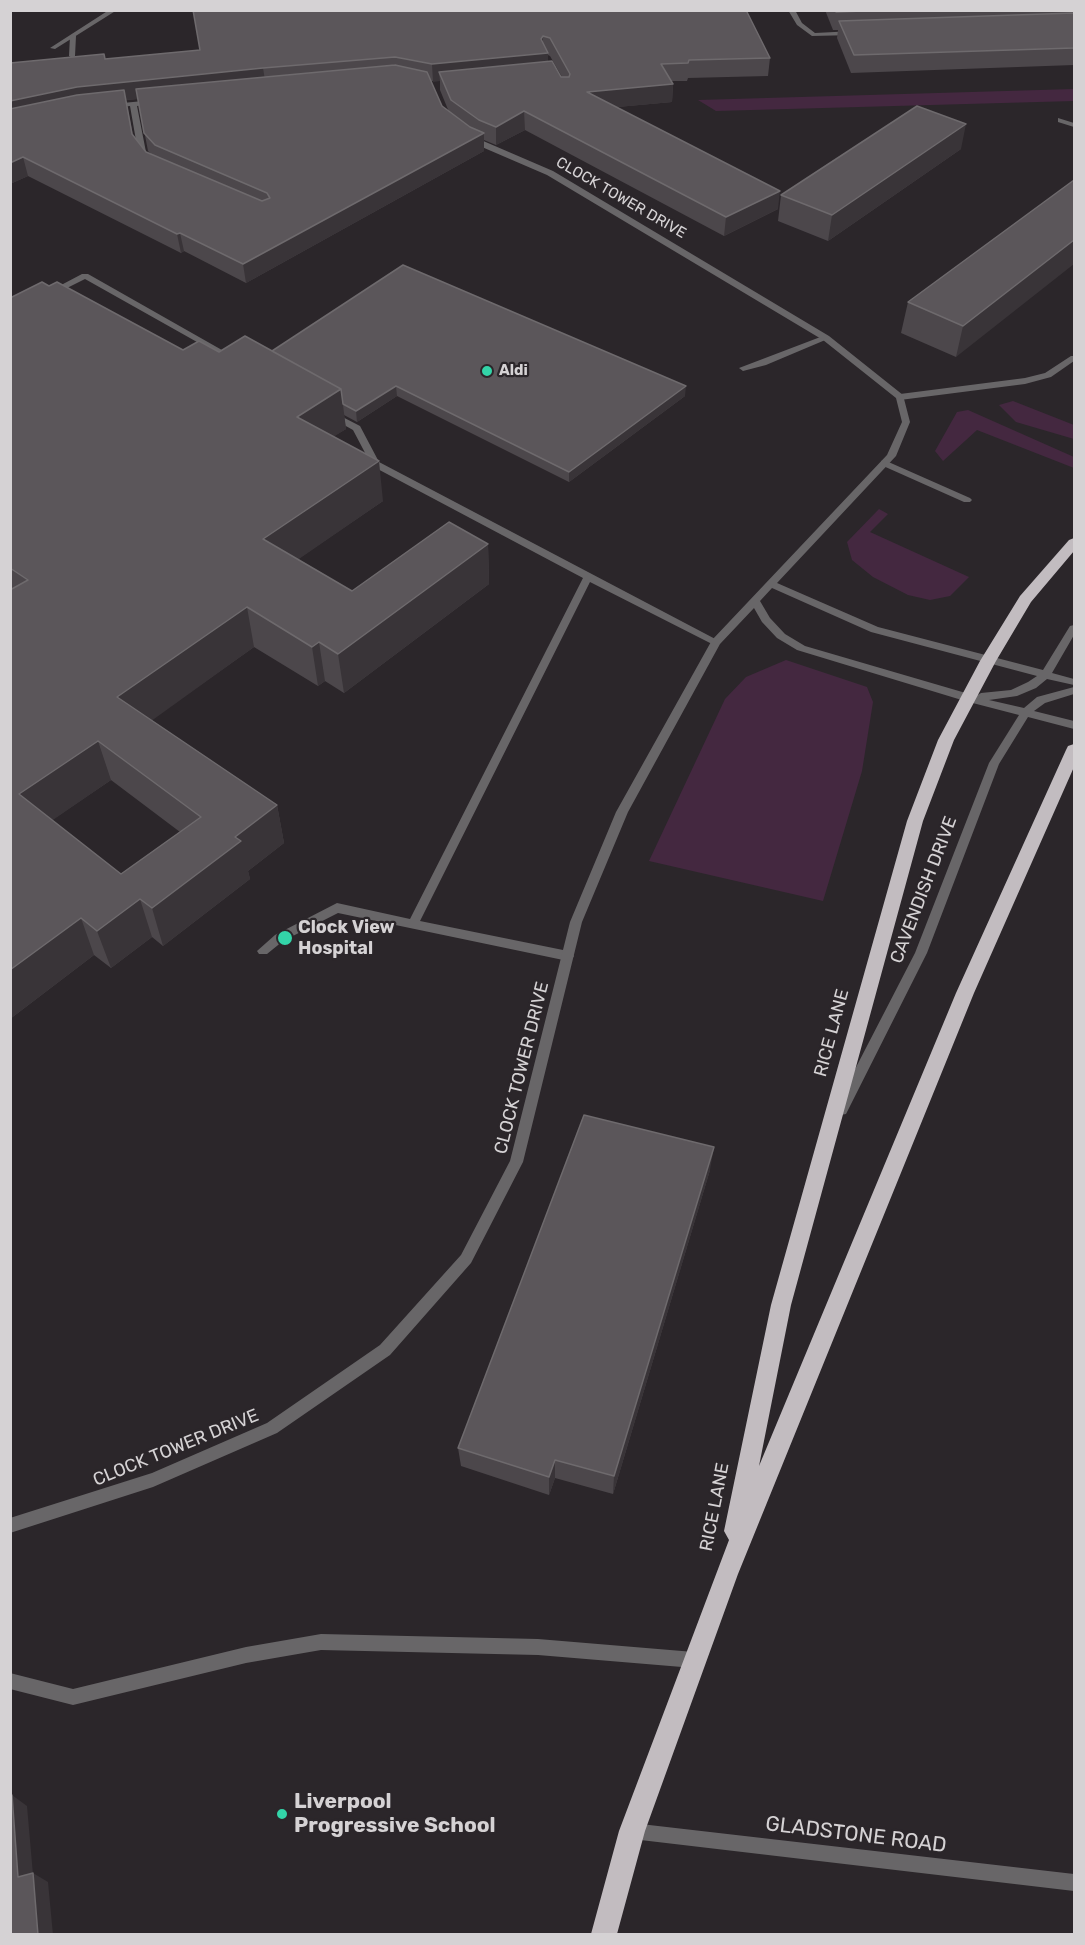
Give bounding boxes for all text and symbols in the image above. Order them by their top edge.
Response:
street label: CLOCK TOWER DRIVE [553,153,689,243]
place label: Aldi [499,362,528,380]
marker: Aldi [480,364,494,378]
street label: CAVENDISH DRIVE [886,813,962,967]
place label: Clock View Hospital [298,917,395,960]
marker: Clock View Hospital [276,929,294,947]
street label: CLOCK TOWER DRIVE [490,980,554,1156]
street label: RICE LANE [810,987,854,1079]
street label: CLOCK TOWER DRIVE [90,1405,262,1491]
street label: RICE LANE [696,1461,734,1553]
place label: Liverpool Progressive School [294,1789,496,1839]
marker: Liverpool Progressive School [275,1807,289,1821]
street label: GLADSTONE ROAD [764,1811,948,1859]

